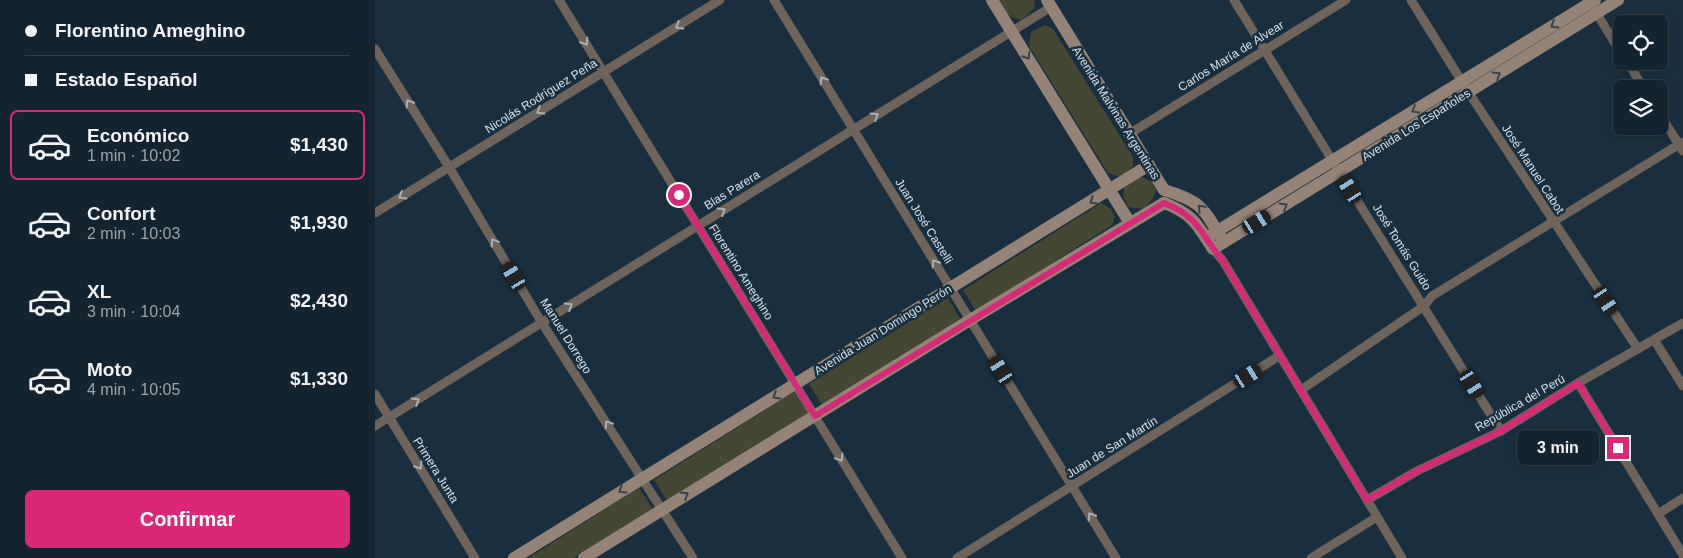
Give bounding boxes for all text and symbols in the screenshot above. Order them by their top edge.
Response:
map controls [1613,15,1668,135]
button: locate [1613,15,1668,70]
street label: Carlos María de Alvear [1176,18,1286,94]
one-way arrow [675,19,684,29]
one-way arrow [1550,19,1559,29]
text: Florentino Ameghino [55,20,245,41]
one-way arrow [578,36,588,45]
street label: Avenida Malvinas Argentinas [1069,44,1163,182]
one-way arrow [1021,51,1031,60]
street label: Nicolás Rodríguez Peña [482,56,600,136]
text: Estado Español [55,69,198,90]
one-way arrow [1492,72,1501,81]
one-way arrow [819,77,829,86]
button: layers [1613,80,1668,135]
street label: Avenida Los Españoles [1359,86,1473,164]
one-way arrow [406,100,415,109]
one-way arrow [1412,104,1421,114]
one-way arrow [537,105,546,115]
one-way arrow [870,113,879,123]
street label: José Manuel Cabot [1499,122,1567,217]
icon: car [27,123,72,168]
text: Económico [87,125,189,146]
text: $1,430 [290,134,348,155]
text: 1 min · 10:02 [87,147,180,164]
street label: Blas Parera [702,167,763,213]
car [1335,172,1364,206]
street label: Juan José Castelli [892,176,956,266]
route start [668,184,690,206]
one-way arrow [398,190,407,200]
one-way arrow [1089,194,1098,204]
icon: car [27,201,72,246]
street label: José Tomás Guido [1370,201,1434,293]
one-way arrow [1279,202,1288,212]
text: Confort [87,203,156,224]
one-way arrow [1198,205,1207,214]
one-way arrow [717,208,726,217]
car [1240,208,1273,236]
text: $1,930 [290,212,348,233]
street label: Florentino Ameghino [706,222,776,323]
text: 2 min · 10:03 [87,225,180,242]
one-way arrow [490,238,500,247]
car [499,259,528,293]
one-way arrow [932,260,942,269]
icon: car [27,279,72,324]
text: XL [87,281,111,302]
street label: Avenida Juan Domingo Perón [812,282,954,378]
car [1591,284,1620,318]
text: $2,430 [290,290,348,311]
street label: Manuel Dorrego [537,296,595,376]
text: 3 min · 10:04 [87,303,180,320]
one-way arrow [564,303,573,312]
car [986,353,1015,387]
icon: car [27,357,72,402]
text: Moto [87,359,132,380]
car [1231,362,1264,390]
car [1457,367,1486,401]
text: $1,330 [290,368,348,389]
street label: República del Perú [1473,372,1567,434]
text: 4 min · 10:05 [87,381,180,398]
one-way arrow [772,390,781,400]
one-way arrow [411,397,420,407]
street label: Juan de San Martín [1064,413,1160,481]
one-way arrow [605,420,614,430]
callout: 3 min [1518,430,1601,466]
street label: Primera Junta [410,435,462,506]
route end [1607,437,1629,459]
text: 3 min [1537,439,1579,456]
one-way arrow [834,452,843,461]
one-way arrow [412,460,422,469]
one-way arrow [619,484,628,493]
button: Confirmar [25,490,350,548]
one-way arrow [680,492,689,502]
one-way arrow [1087,513,1097,522]

